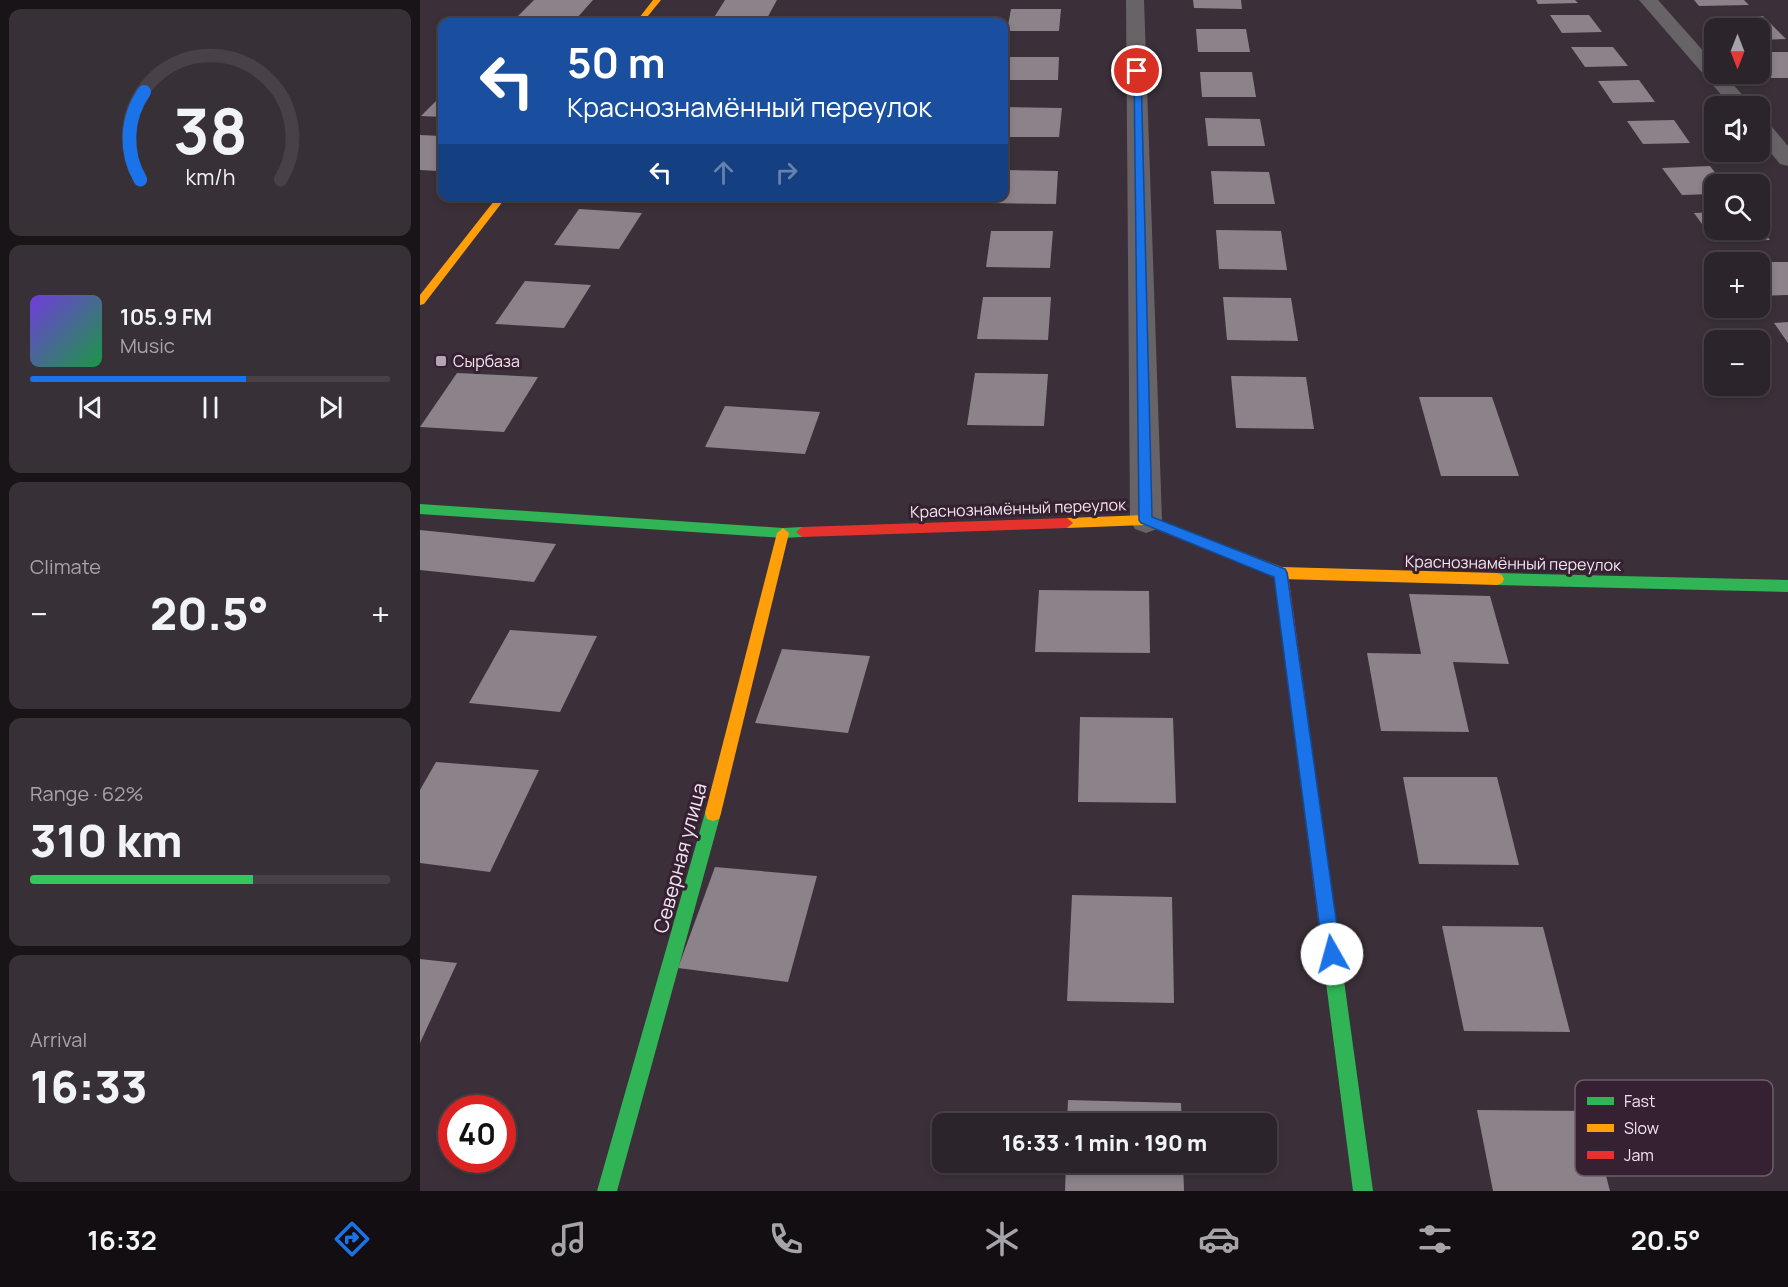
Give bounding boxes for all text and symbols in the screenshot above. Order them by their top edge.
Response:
north arrow [1704,18,1770,84]
map controls [1704,18,1770,396]
text: 50 m [567,33,665,91]
icon: left [468,42,546,120]
pin [1111,45,1162,96]
icon: arrive [1120,54,1153,87]
text: 38 [173,87,247,173]
text: Краснознамённый переулок [567,88,932,125]
button: sound [1704,96,1770,162]
icon: left [644,156,677,189]
icon: ahead [707,156,740,189]
icon: right [770,156,803,189]
text: km/h [185,162,235,191]
button: search [1704,174,1770,240]
button: + [1704,252,1770,318]
text: 105.9 FM [120,302,212,332]
button: − [1704,330,1770,396]
text: Music [120,332,175,359]
place label: Сырбаза [453,350,520,372]
marker: Сырбаза [434,354,448,368]
icon: previous [74,391,107,424]
icon: pause [194,391,227,424]
icon: next [314,391,347,424]
street label: Краснознамённый переулок [910,493,1127,523]
street label: Краснознамённый переулок [1405,550,1622,576]
text: Climate [30,553,101,580]
text: 20.5° [150,582,269,644]
text: − [30,591,48,636]
text: + [371,591,390,636]
text: Range · 62% [30,780,144,807]
street label: Северная улица [646,780,713,936]
text: 310 km [30,809,182,871]
position arrow [1300,922,1364,986]
text: Arrival [30,1026,87,1053]
text: 16:33 [30,1055,148,1117]
legend [1575,1080,1773,1176]
text: Fast [1624,1090,1655,1112]
speed limit sign: 40 [438,1095,516,1173]
text: Slow [1624,1117,1659,1139]
text: 16:33 · 1 min · 190 m [1002,1128,1207,1158]
text: Jam [1624,1144,1654,1166]
icon: directions [331,1218,373,1260]
icon: music [548,1218,590,1260]
icon: phone [765,1218,807,1260]
icon: climate [981,1218,1023,1260]
icon: car [1198,1218,1240,1260]
icon: filters [1414,1218,1456,1260]
text: 16:32 [87,1221,157,1258]
text: 20.5° [1631,1221,1701,1258]

